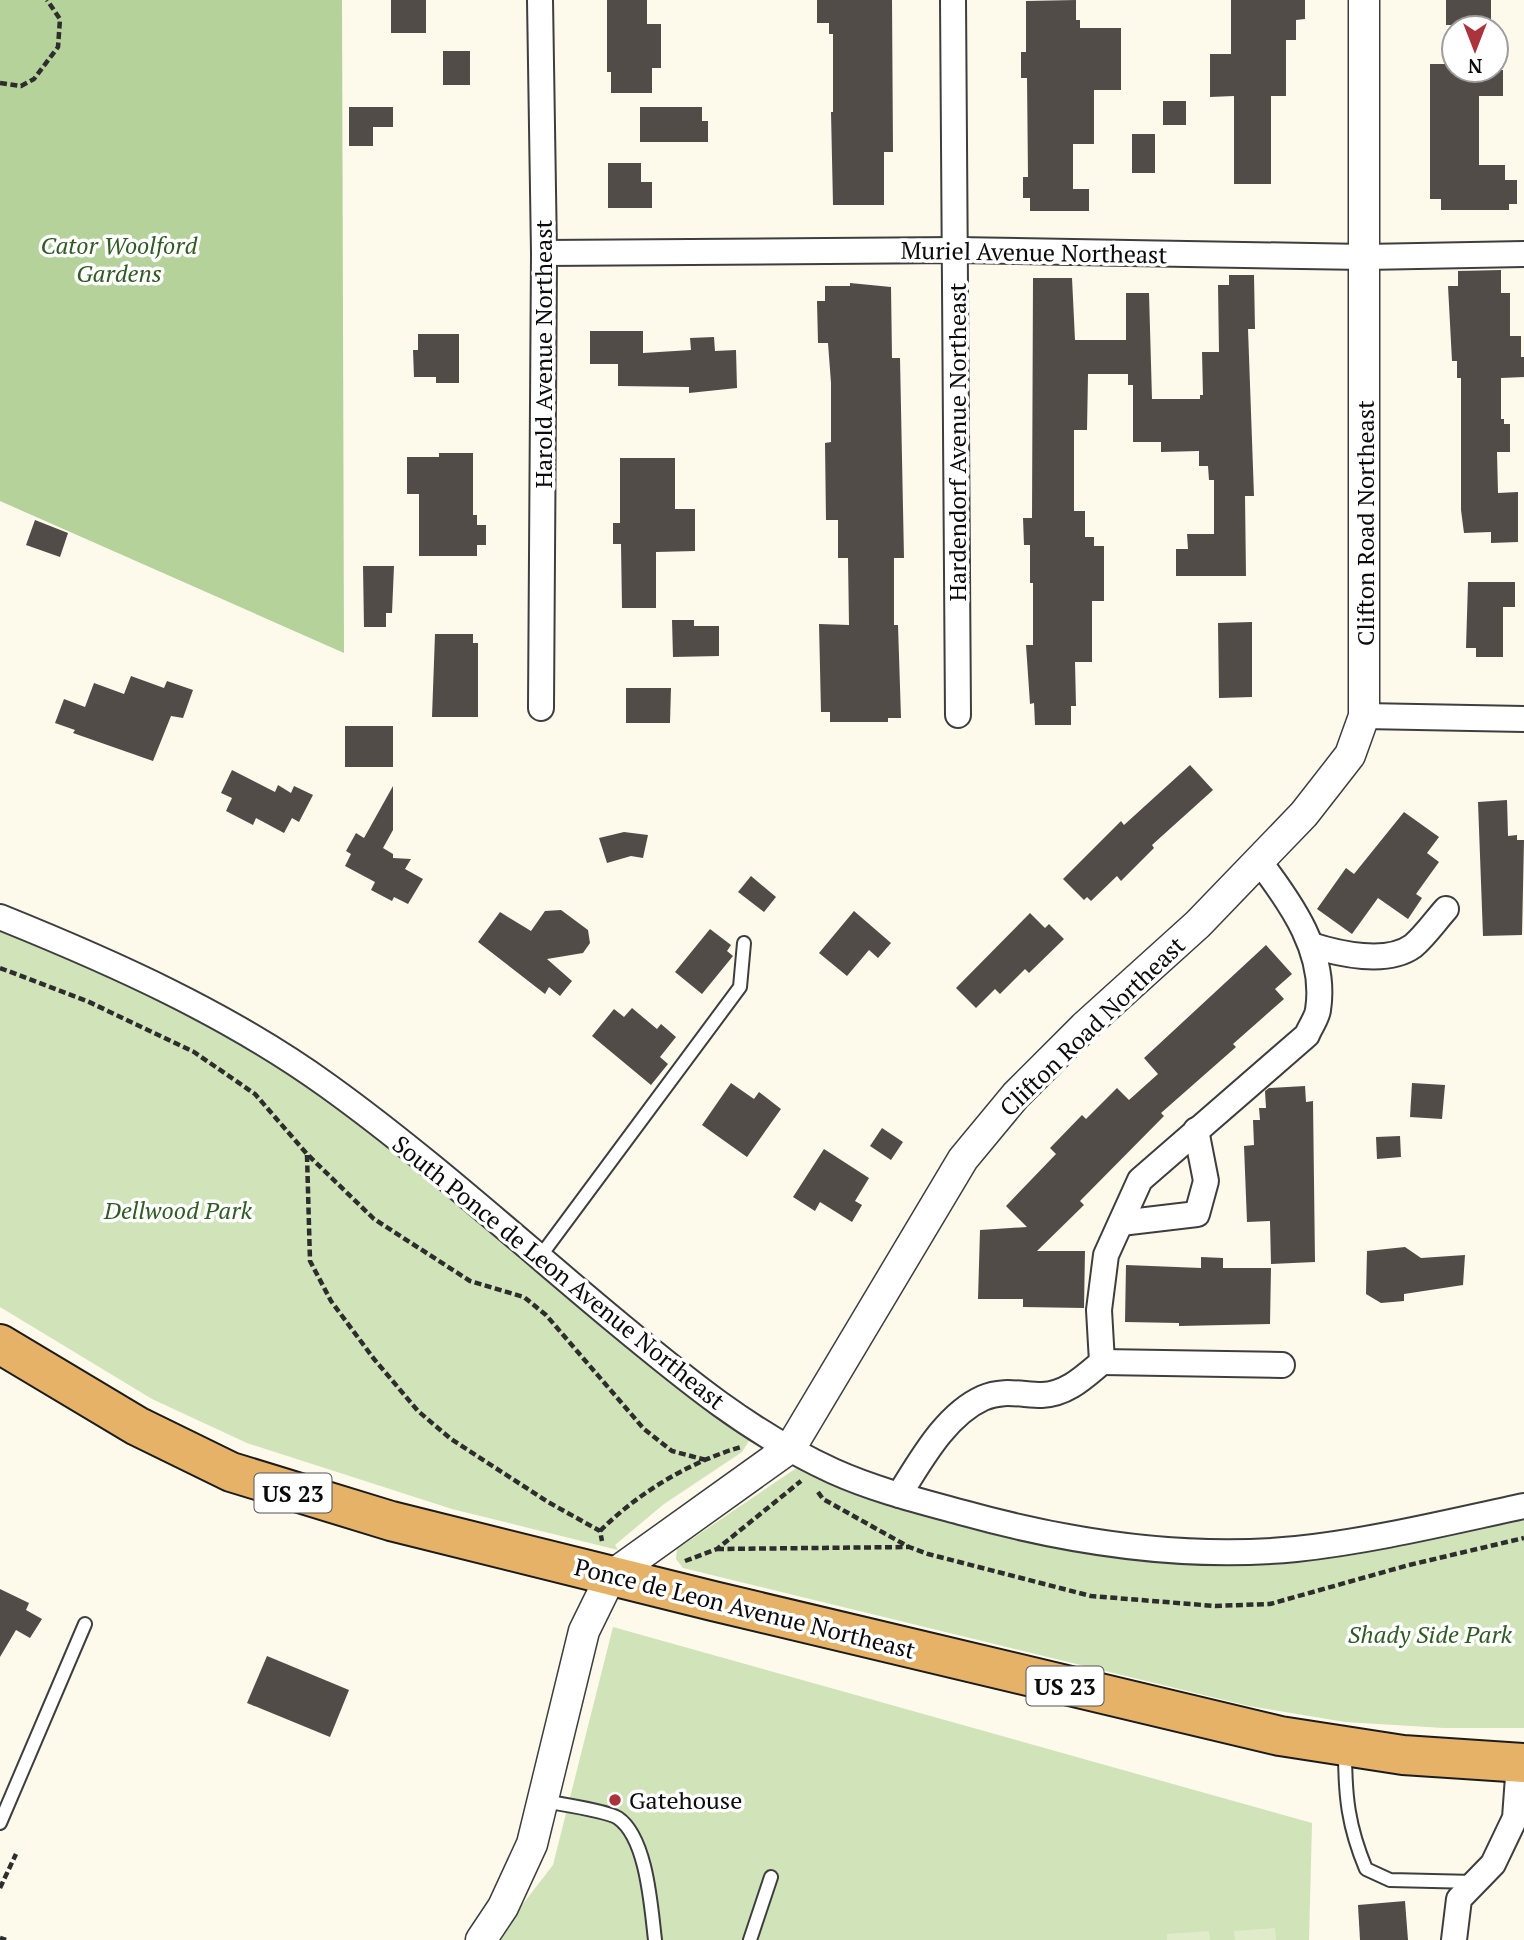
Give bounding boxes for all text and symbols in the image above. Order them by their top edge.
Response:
north arrow [1440,14,1510,84]
text: N [1467,54,1482,79]
street label: Harold Avenue Northeast [527,219,559,488]
park label: Cator Woolford Gardens [41,229,199,289]
street label: Muriel Avenue Northeast [900,234,1168,270]
street label: Hardendorf Avenue Northeast [941,283,973,601]
street label: Clifton Road Northeast [1349,400,1381,646]
street label: Clifton Road Northeast [992,929,1192,1123]
street label: South Ponce de Leon Avenue Northeast [386,1128,732,1416]
park label: Dellwood Park [103,1194,252,1226]
road number: US 23 [254,1474,332,1512]
street label: Ponce de Leon Avenue Northeast [571,1550,919,1666]
park label: Shady Side Park [1348,1618,1513,1650]
road number: US 23 [1026,1666,1104,1706]
place label: Gatehouse [629,1784,742,1816]
marker: Gatehouse [607,1792,623,1808]

